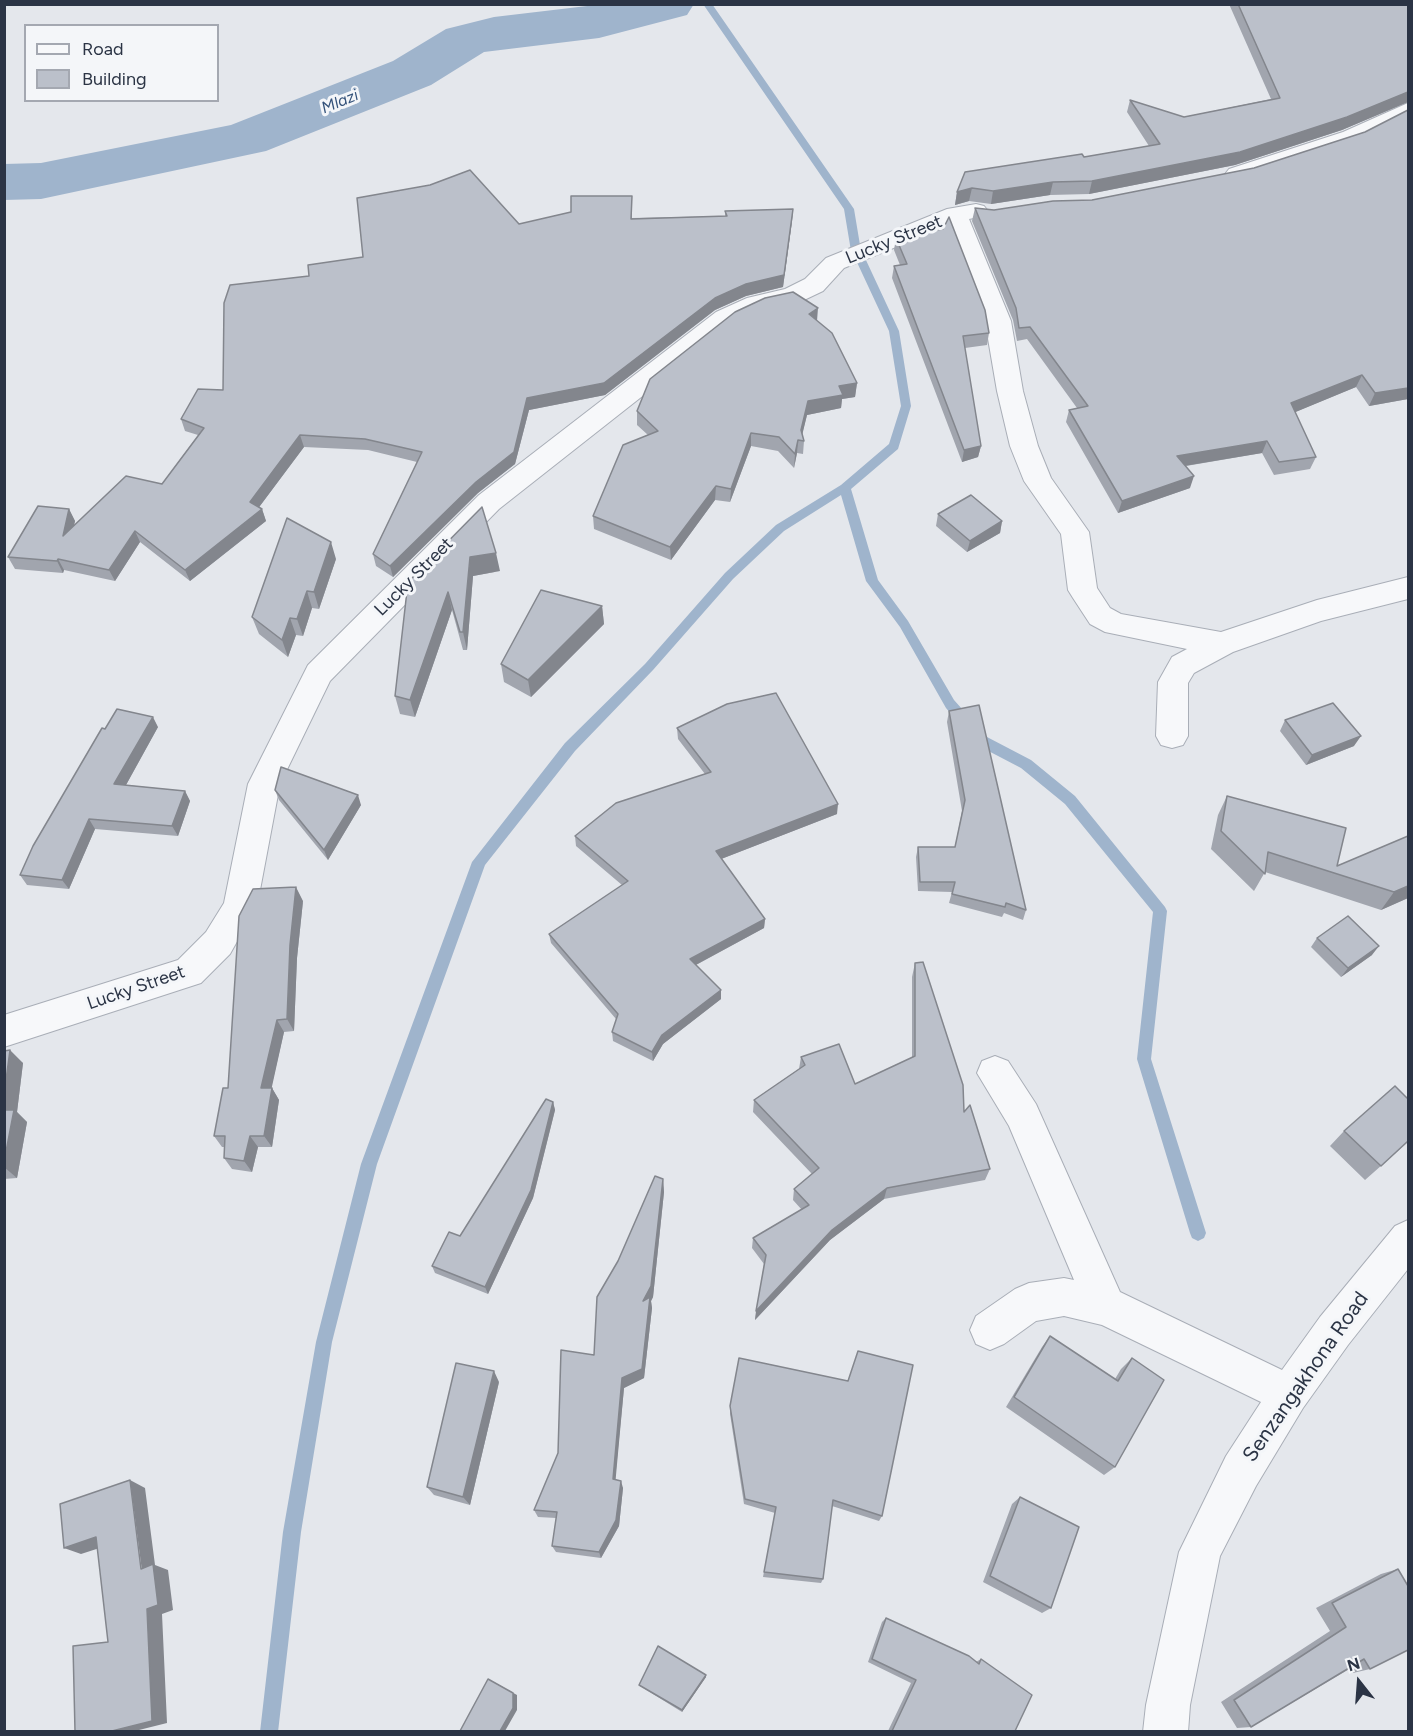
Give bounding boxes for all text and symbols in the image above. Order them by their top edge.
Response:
legend [24,24,219,102]
text: Road [82,38,123,60]
text: Building [82,68,147,90]
water label: Mlazi [319,86,361,118]
street label: Lucky Street [843,211,945,269]
street label: Lucky Street [370,533,458,621]
street label: Lucky Street [84,961,188,1015]
street label: Senzangakhona Road [1238,1287,1374,1467]
north arrow [1329,1652,1389,1712]
text: N [1345,1653,1362,1675]

